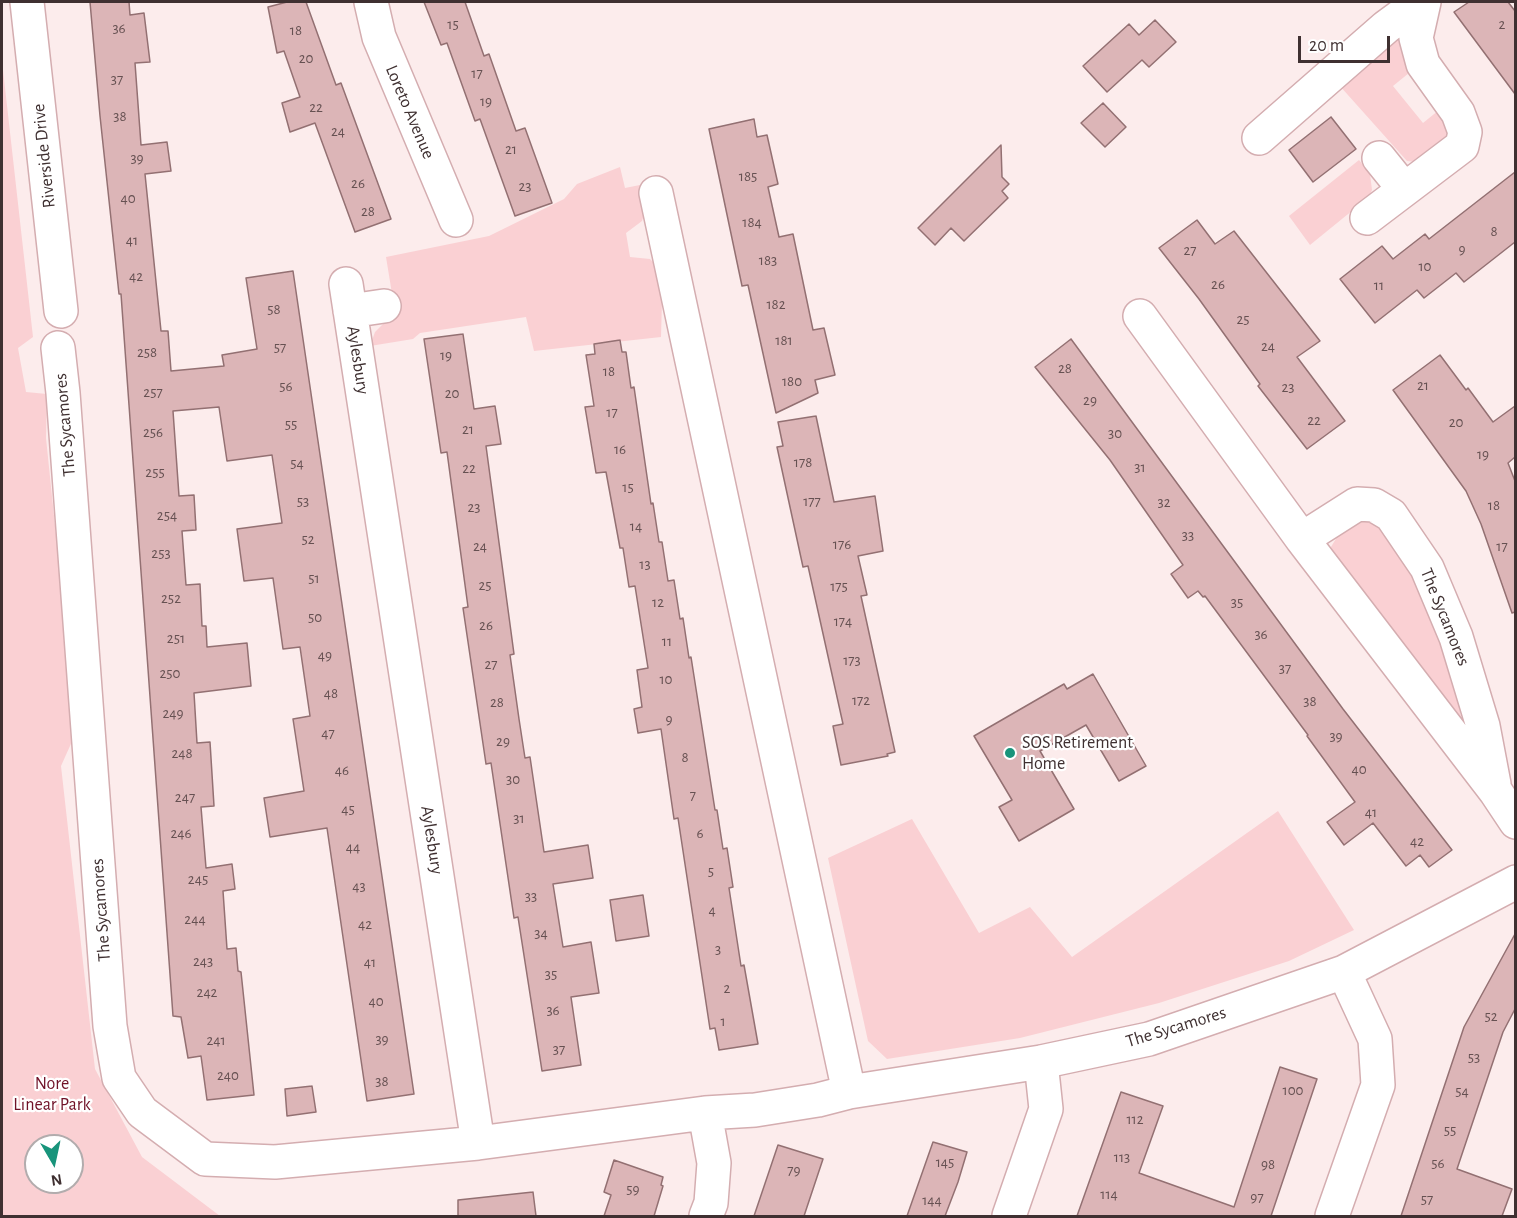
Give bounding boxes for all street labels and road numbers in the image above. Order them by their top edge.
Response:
street label: Loreto Avenue [381,62,439,162]
street label: Riverside Drive [28,103,60,209]
street label: Aylesbury [342,324,374,396]
street label: The Sycamores [50,372,80,478]
street label: The Sycamores [1416,565,1474,669]
street label: Aylesbury [416,804,448,876]
street label: The Sycamores [87,858,115,962]
street label: The Sycamores [1123,1002,1229,1052]

